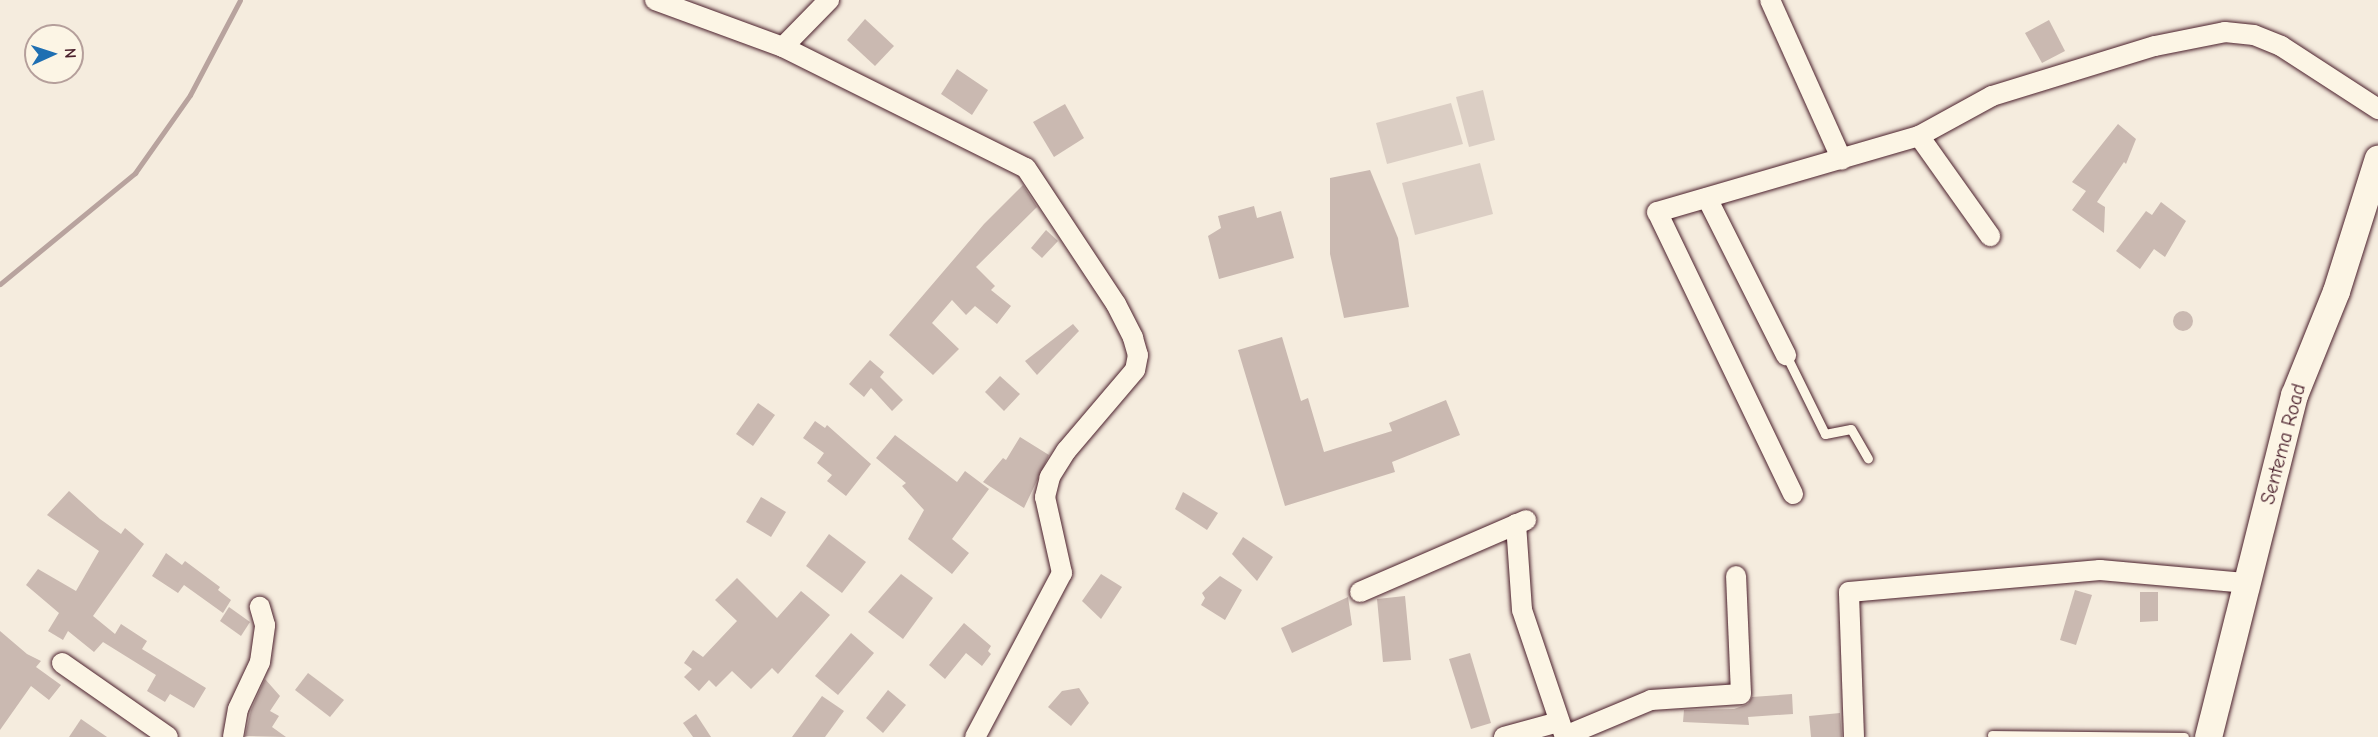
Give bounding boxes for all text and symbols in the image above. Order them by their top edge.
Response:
north arrow [24,24,84,84]
text: N [61,47,79,59]
street label: Sentema Road [2255,381,2311,507]

